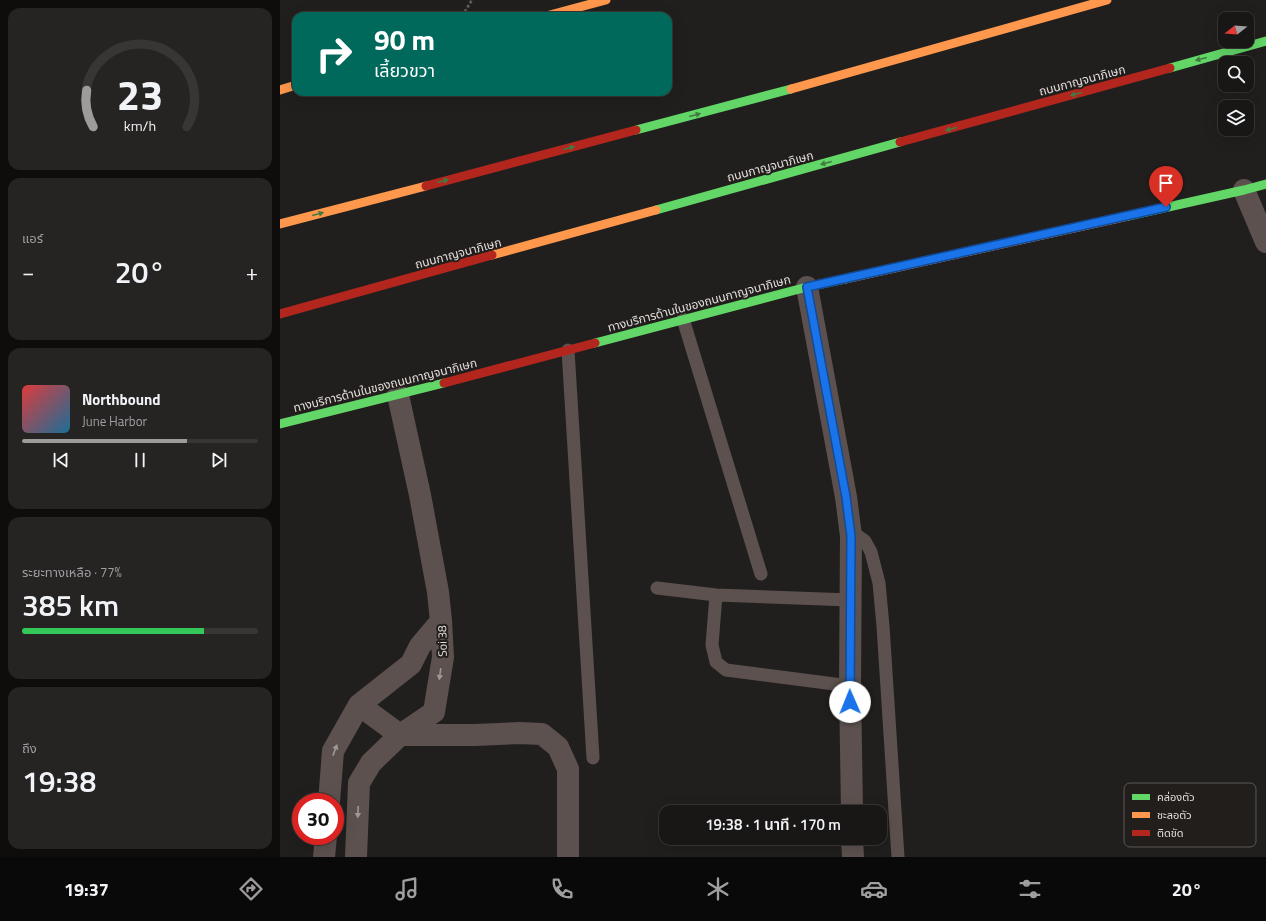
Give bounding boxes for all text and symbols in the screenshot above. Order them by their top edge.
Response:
north arrow [1218,12,1254,48]
map controls [1218,12,1254,136]
text: 90 m [374,18,435,61]
icon: right [308,28,360,80]
one-way arrow [1195,56,1207,62]
button: search [1218,56,1254,92]
text: เลี้ยวขวา [374,57,435,84]
street label: ถนนกาญจนาภิเษก [1037,59,1127,101]
text: 23 [117,63,163,126]
one-way arrow [1070,91,1082,97]
button: layers [1218,100,1254,136]
one-way arrow [689,111,701,117]
text: km/h [124,114,156,136]
one-way arrow [945,126,957,132]
one-way arrow [563,144,575,150]
street label: ถนนกาญจนาภิเษก [725,145,815,187]
one-way arrow [819,161,832,167]
pin [1149,166,1183,207]
icon: arrive [1155,172,1177,194]
one-way arrow [438,178,450,184]
one-way arrow [312,211,324,217]
text: แอร์ [22,228,43,248]
street label: ถนนกาญจนาภิเษก [413,232,503,274]
text: 20° [115,249,165,295]
text: − [22,255,34,289]
text: + [246,255,258,289]
street label: ทางบริการด้านในของถนนกาญจนาภิเษก [605,269,793,337]
street label: ทางบริการด้านในของถนนกาญจนาภิเษก [291,353,479,417]
text: Northbound [82,388,161,411]
text: June Harbor [82,411,147,431]
icon: previous [50,449,72,471]
icon: pause [129,449,151,471]
icon: next [208,449,230,471]
text: ระยะทางเหลือ · 77% [22,562,122,582]
text: 385 km [22,582,119,628]
street label: Soi 38 [432,625,452,657]
one-way arrow [437,668,443,680]
position arrow [829,681,871,723]
text: ถึง [22,738,37,758]
one-way arrow [333,743,339,755]
text: 19:38 [22,758,96,804]
legend [1124,783,1256,847]
text: คล่องตัว [1157,789,1195,805]
speed limit sign: 30 [292,793,344,845]
one-way arrow [355,806,361,819]
text: ชะลอตัว [1157,807,1192,823]
text: 19:38 · 1 นาที · 170 m [705,813,841,836]
text: ติดขัด [1157,825,1184,841]
icon: directions [237,875,265,903]
icon: music [393,875,421,903]
icon: phone [548,875,576,903]
icon: climate [704,875,732,903]
icon: car [860,875,888,903]
icon: filters [1016,875,1044,903]
text: 19:37 [64,876,109,903]
text: 20° [1172,876,1202,903]

